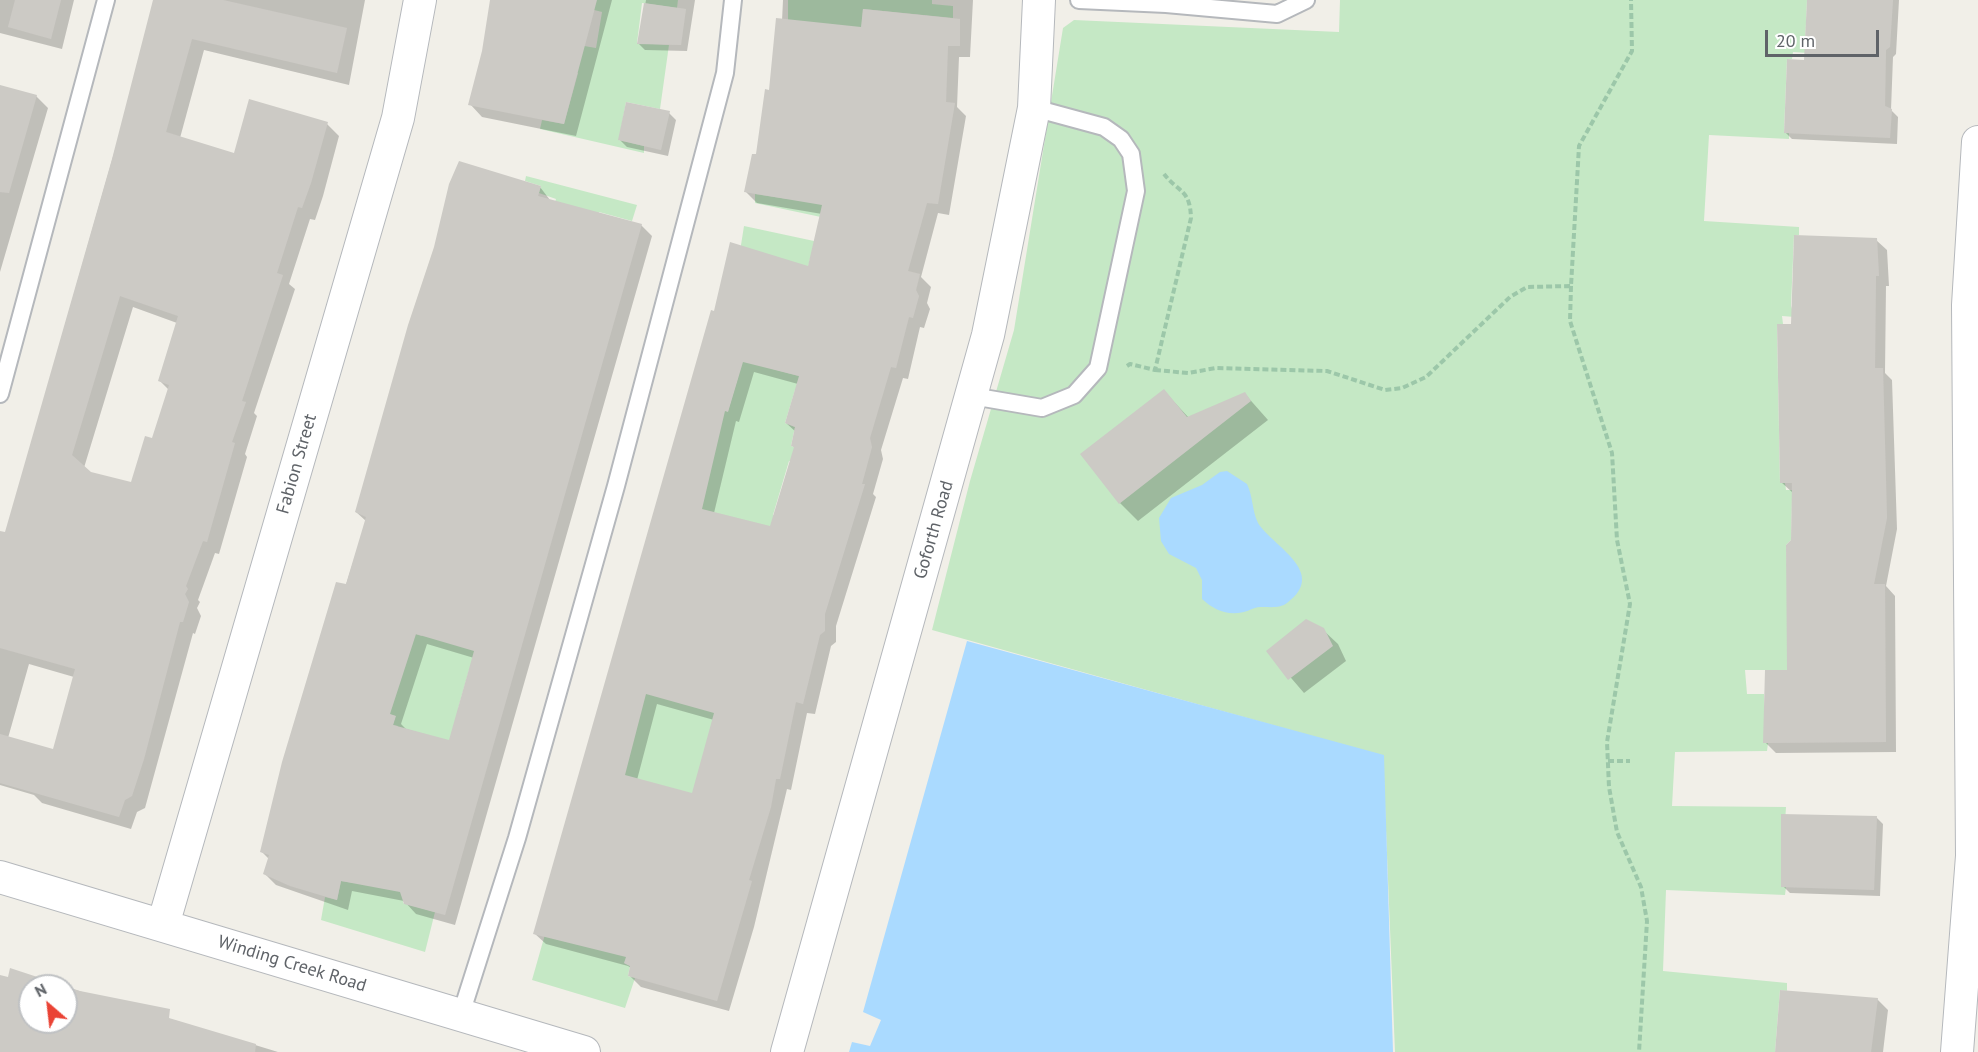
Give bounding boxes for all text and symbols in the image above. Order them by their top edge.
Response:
scale bar [1768,18,1882,56]
text: 20 m [1776,29,1815,52]
street label: Fabion Street [272,411,322,517]
street label: Goforth Road [910,478,958,582]
street label: Winding Creek Road [215,931,369,997]
north arrow [18,974,78,1034]
text: N [31,979,50,1001]

